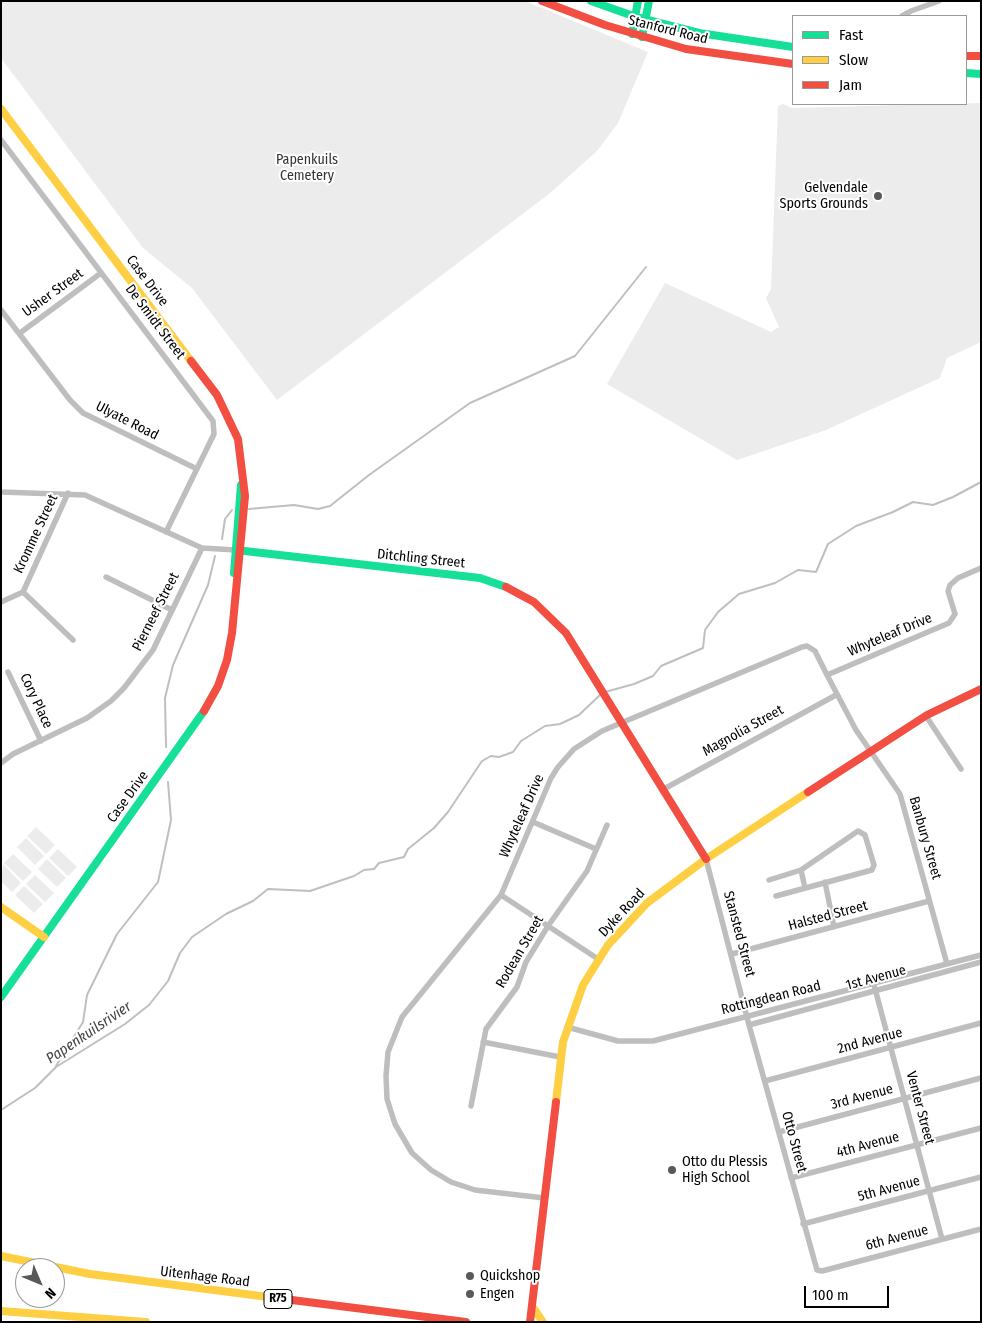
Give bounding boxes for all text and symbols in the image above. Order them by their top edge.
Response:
street label: Stanford Road [626,12,710,48]
legend [792,15,967,105]
text: Fast [839,26,863,44]
text: Slow [839,51,868,69]
text: Jam [839,76,862,94]
park label: Papenkuils Cemetery [276,152,338,184]
place label: Gelvendale Sports Grounds [779,180,868,212]
marker: Gelvendale Sports Grounds [872,190,884,202]
street label: Case Drive [122,252,172,310]
street label: Usher Street [19,265,87,321]
street label: De Smidt Street [121,281,189,363]
street label: Ulyate Road [93,398,161,444]
street label: Kromme Street [10,492,62,576]
street label: Ditchling Street [376,546,466,572]
street label: Pierneef Street [129,570,183,654]
street label: Whyteleaf Drive [845,610,935,660]
street label: Cory Place [16,671,56,731]
street label: Magnolia Street [700,702,786,760]
street label: Case Drive [104,768,152,826]
street label: Whyteleaf Drive [496,772,548,860]
street label: Banbury Street [905,795,945,881]
street label: Dyke Road [595,885,649,941]
street label: Stansted Street [719,889,759,979]
street label: Halsted Street [787,897,869,935]
street label: Rodean Street [492,913,548,991]
street label: 1st Avenue [844,962,908,994]
street label: Rottingdean Road [719,978,823,1018]
water label: Papenkuilsrivier [43,998,135,1068]
street label: 2nd Avenue [836,1024,904,1058]
street label: Venter Street [902,1070,938,1146]
street label: 3rd Avenue [829,1081,895,1113]
street label: Otto Street [778,1109,810,1175]
street label: 4th Avenue [835,1129,901,1161]
place label: Otto du Plessis High School [682,1154,768,1186]
marker: Otto du Plessis High School [666,1164,678,1176]
street label: 5th Avenue [856,1173,922,1205]
street label: 6th Avenue [864,1222,930,1254]
north arrow [15,1258,65,1308]
street label: Uitenhage Road [159,1263,251,1291]
place label: Quickshop [480,1268,540,1284]
marker: Quickshop [464,1270,476,1282]
scale bar [807,1276,892,1308]
text: N [41,1284,59,1302]
place label: Engen [480,1286,514,1302]
text: 100 m [812,1286,849,1304]
marker: Engen [464,1288,476,1300]
road number: R75 [264,1290,292,1308]

